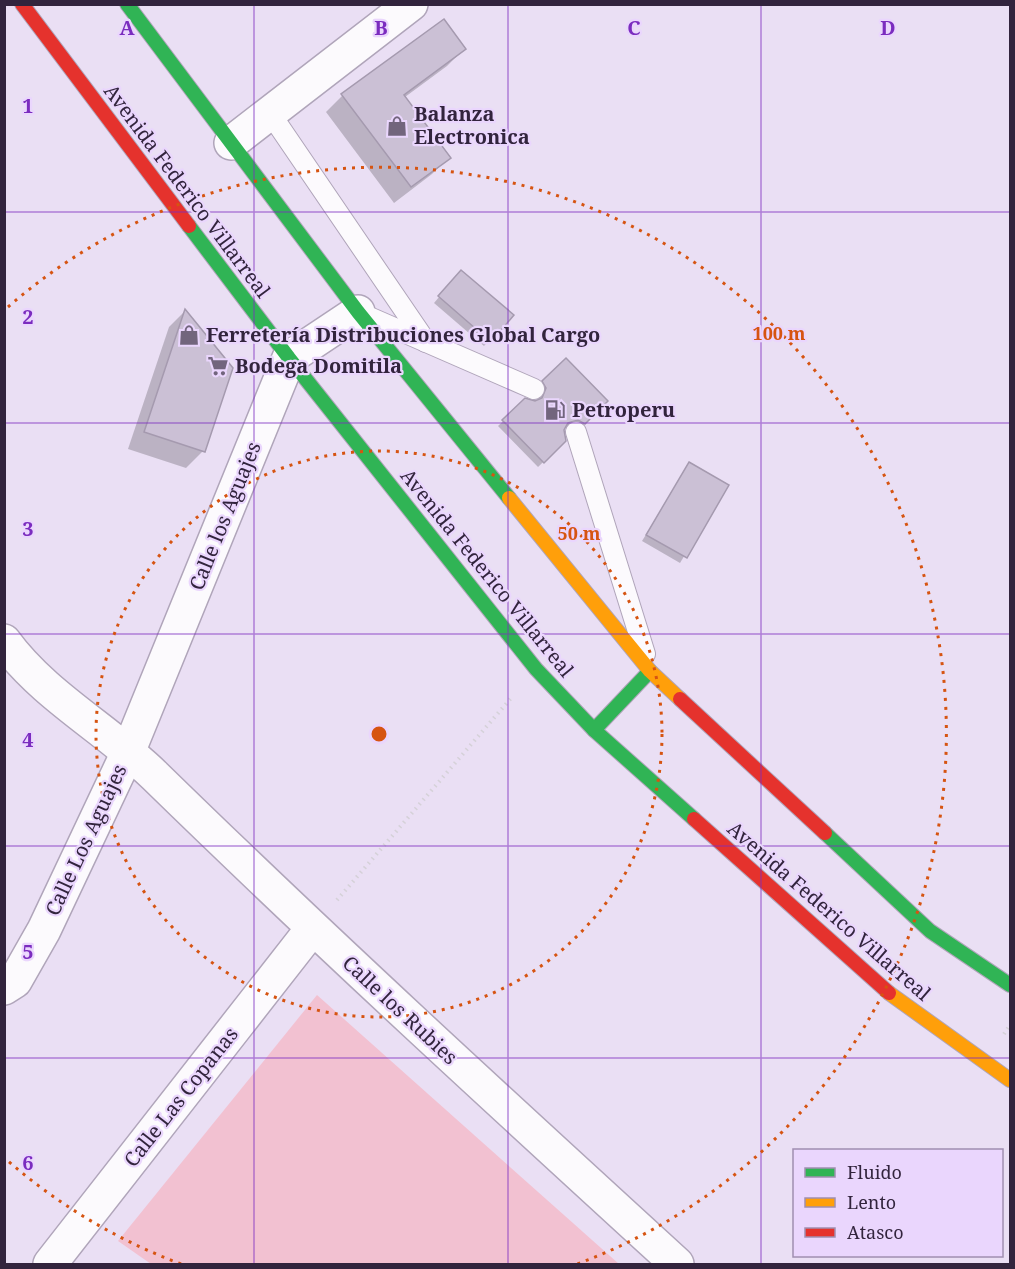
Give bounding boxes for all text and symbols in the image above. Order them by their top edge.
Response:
text: A [119,14,135,41]
text: B [374,14,388,41]
text: C [627,14,641,41]
text: D [880,14,896,41]
street label: Avenida Federico Villarreal [98,78,277,303]
text: 1 [22,92,34,119]
place label: Balanza Electronica [414,100,530,150]
shop icon: Balanza Electronica [385,114,409,138]
text: 2 [22,303,34,330]
place label: Ferretería Distribuciones Global Cargo [206,321,600,348]
text: 100 m [753,321,806,345]
shop icon: Ferretería Distribuciones Global Cargo [177,323,201,347]
place label: Bodega Domitila [235,352,402,379]
supermarket icon: Bodega Domitila [206,354,230,378]
place label: Petroperu [572,396,675,423]
fuel station icon: Petroperu [543,398,567,422]
street label: Calle los Aguajes [182,438,267,594]
street label: Avenida Federico Villarreal [395,463,580,683]
text: 3 [22,515,34,542]
text: 50 m [558,521,601,545]
centre of rings [369,724,389,744]
text: 4 [22,726,34,753]
street label: Calle Los Aguajes [39,760,132,920]
street label: Avenida Federico Villarreal [722,815,937,1006]
text: 5 [22,938,34,965]
street label: Calle los Rubies [337,949,464,1070]
street label: Calle Las Copanas [118,1021,244,1172]
text: 6 [22,1149,34,1176]
legend [793,1149,1003,1257]
text: Fluido [847,1160,902,1184]
text: Lento [847,1190,896,1214]
text: Atasco [847,1220,904,1244]

